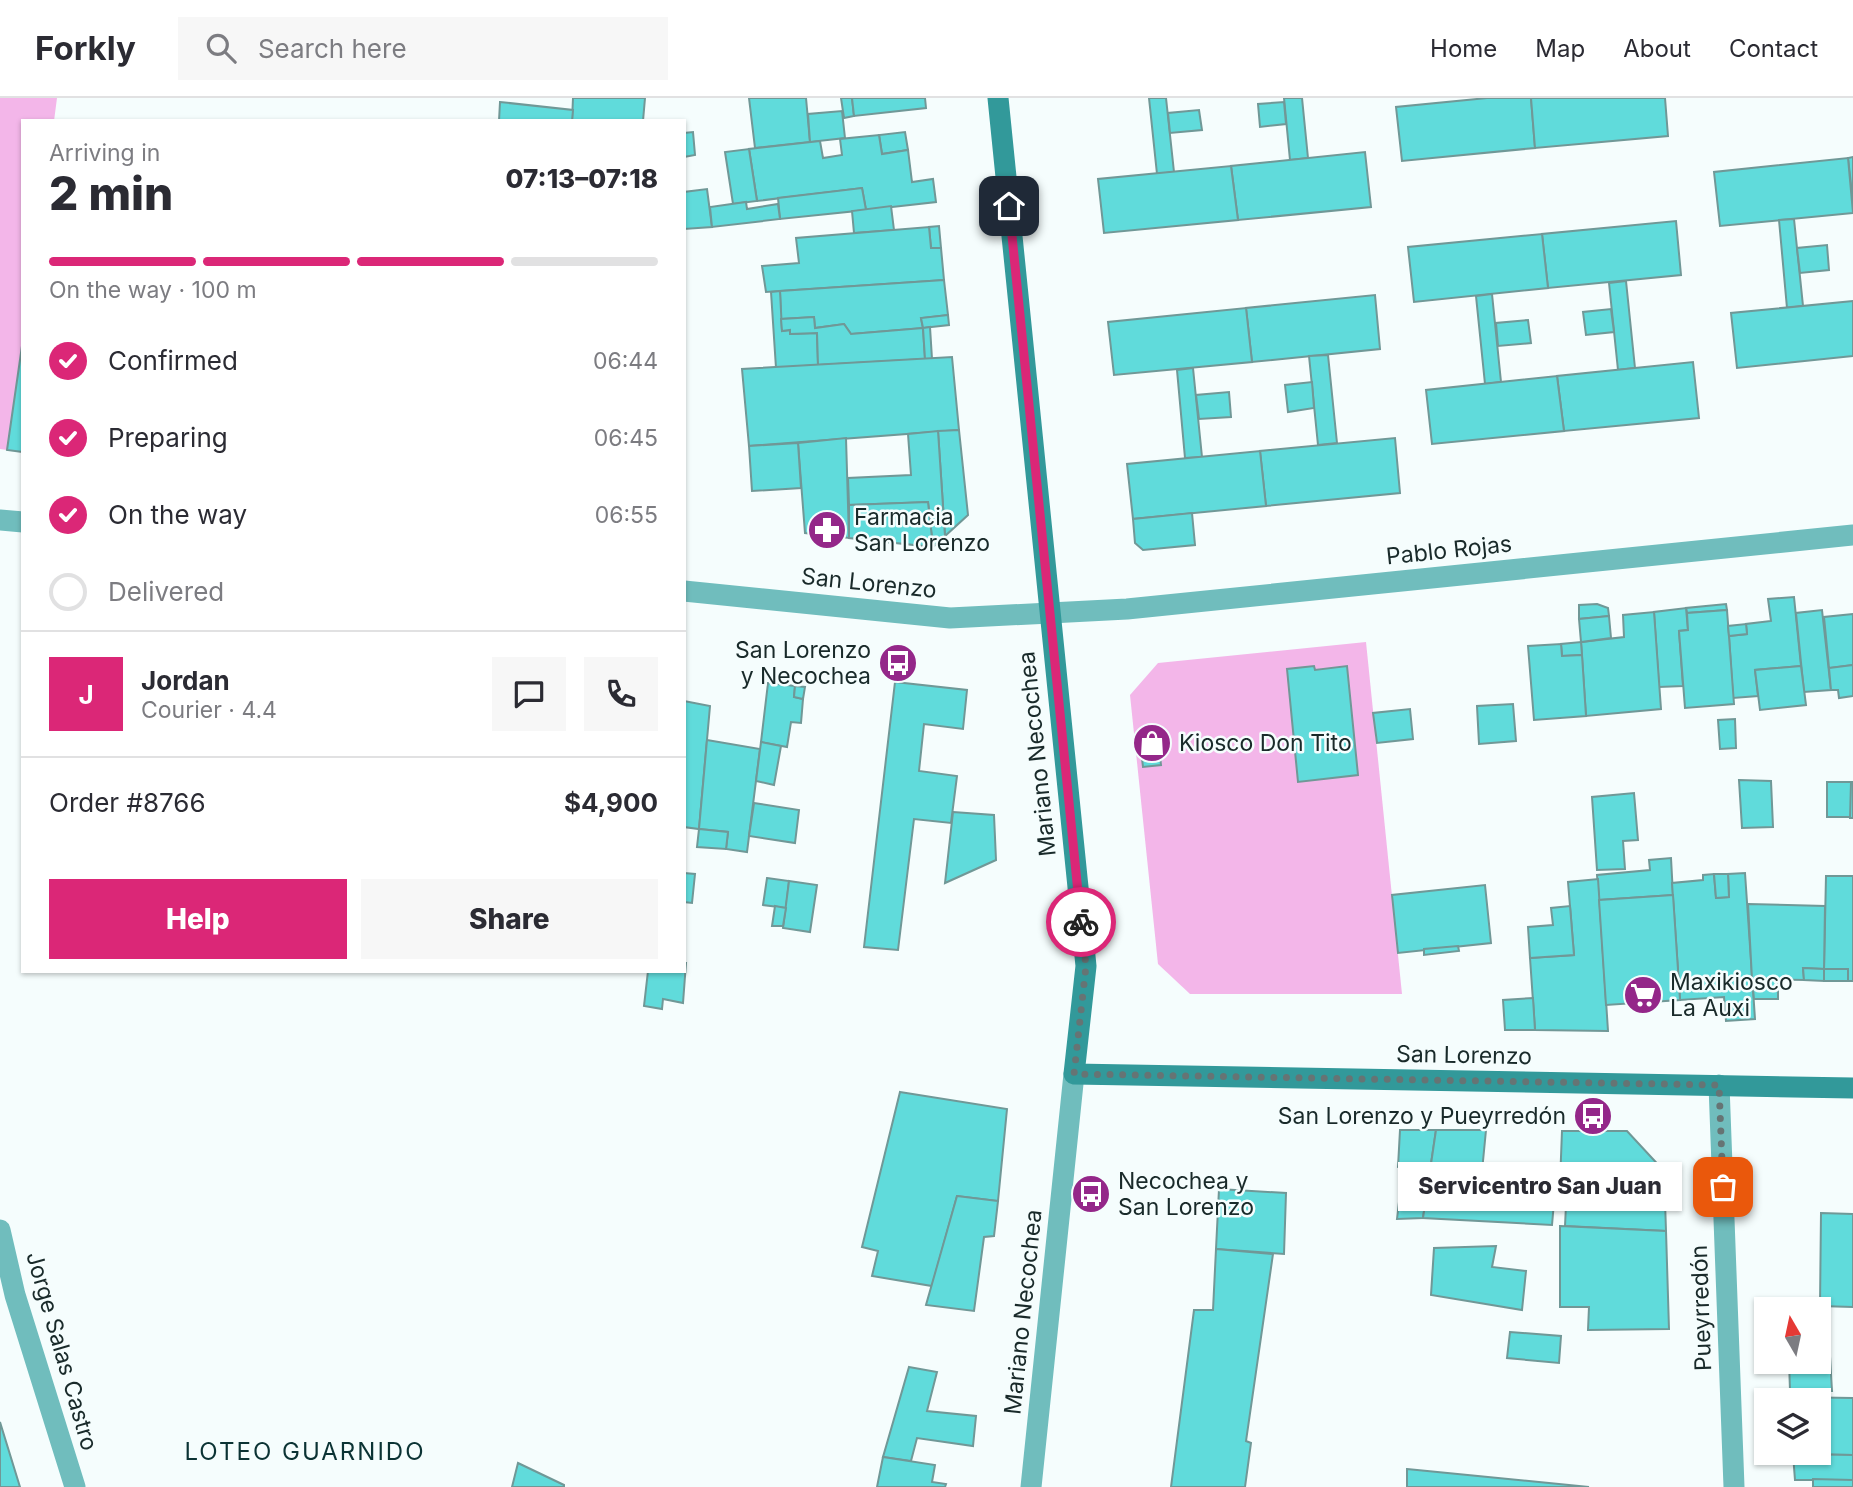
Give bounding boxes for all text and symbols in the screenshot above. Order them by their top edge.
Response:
search box [178,17,668,80]
text: Forkly [35,28,136,68]
icon: search [202,29,240,67]
text: Search here [258,33,407,64]
text: Home [1430,34,1497,63]
text: Map [1535,34,1585,63]
text: About [1623,34,1691,63]
text: Contact [1729,34,1818,63]
text: Arriving in [49,139,160,167]
text: 07:13–07:18 [506,163,658,194]
text: 2 min [49,165,173,221]
pin [979,176,1039,236]
icon: home [990,187,1028,225]
text: On the way · 100 m [49,276,257,304]
icon: check [49,342,87,380]
text: Confirmed [108,345,238,376]
text: 06:44 [593,347,658,375]
icon: check [49,419,87,457]
text: Preparing [108,422,228,453]
text: 06:45 [594,424,658,452]
icon: check [49,496,87,534]
text: On the way [108,499,247,530]
text: 06:55 [595,501,658,529]
place label: Farmacia San Lorenzo [854,503,990,557]
pharmacy icon: Farmacia San Lorenzo [806,509,848,551]
street label: Pablo Rojas [1385,529,1513,571]
street label: San Lorenzo [800,562,938,604]
text: Delivered [108,576,224,607]
place label: San Lorenzo y Necochea [735,636,871,690]
bus stop icon: San Lorenzo y Necochea [877,642,919,684]
street label: Mariano Necochea [1012,650,1062,858]
button: chat [492,657,566,731]
button: phone [584,657,658,731]
text: Jordan [141,665,230,696]
text: J [78,679,94,710]
text: Courier · 4.4 [141,696,277,724]
shop icon: Kiosco Don Tito [1131,722,1173,764]
place label: Kiosco Don Tito [1179,729,1352,757]
text: Order #8766 [49,787,206,818]
text: $4,900 [564,787,658,818]
button: Help [49,879,347,959]
button: Share [361,879,658,959]
courier [1046,887,1116,957]
icon: bike [1062,903,1100,941]
place label: Maxikiosco La Auxi [1670,968,1793,1022]
supermarket icon: Maxikiosco La Auxi [1622,974,1664,1016]
street label: San Lorenzo [1396,1040,1532,1070]
bus stop icon: San Lorenzo y Pueyrredón [1572,1095,1614,1137]
place label: San Lorenzo y Pueyrredón [1278,1102,1566,1130]
pin [1693,1157,1753,1217]
callout: Servicentro San Juan [1398,1162,1681,1212]
place label: Necochea y San Lorenzo [1118,1167,1254,1221]
icon: bag [1704,1168,1742,1206]
text: Servicentro San Juan [1418,1172,1662,1200]
bus stop icon: Necochea y San Lorenzo [1070,1173,1112,1215]
street label: Mariano Necochea [998,1208,1048,1416]
street label: Pueyrredón [1685,1244,1717,1372]
street label: Jorge Salas Castro [20,1248,104,1454]
north arrow [1754,1297,1830,1374]
map controls [1754,1297,1831,1465]
button: layers [1754,1388,1831,1465]
district label: LOTEO GUARNIDO [184,1437,426,1466]

